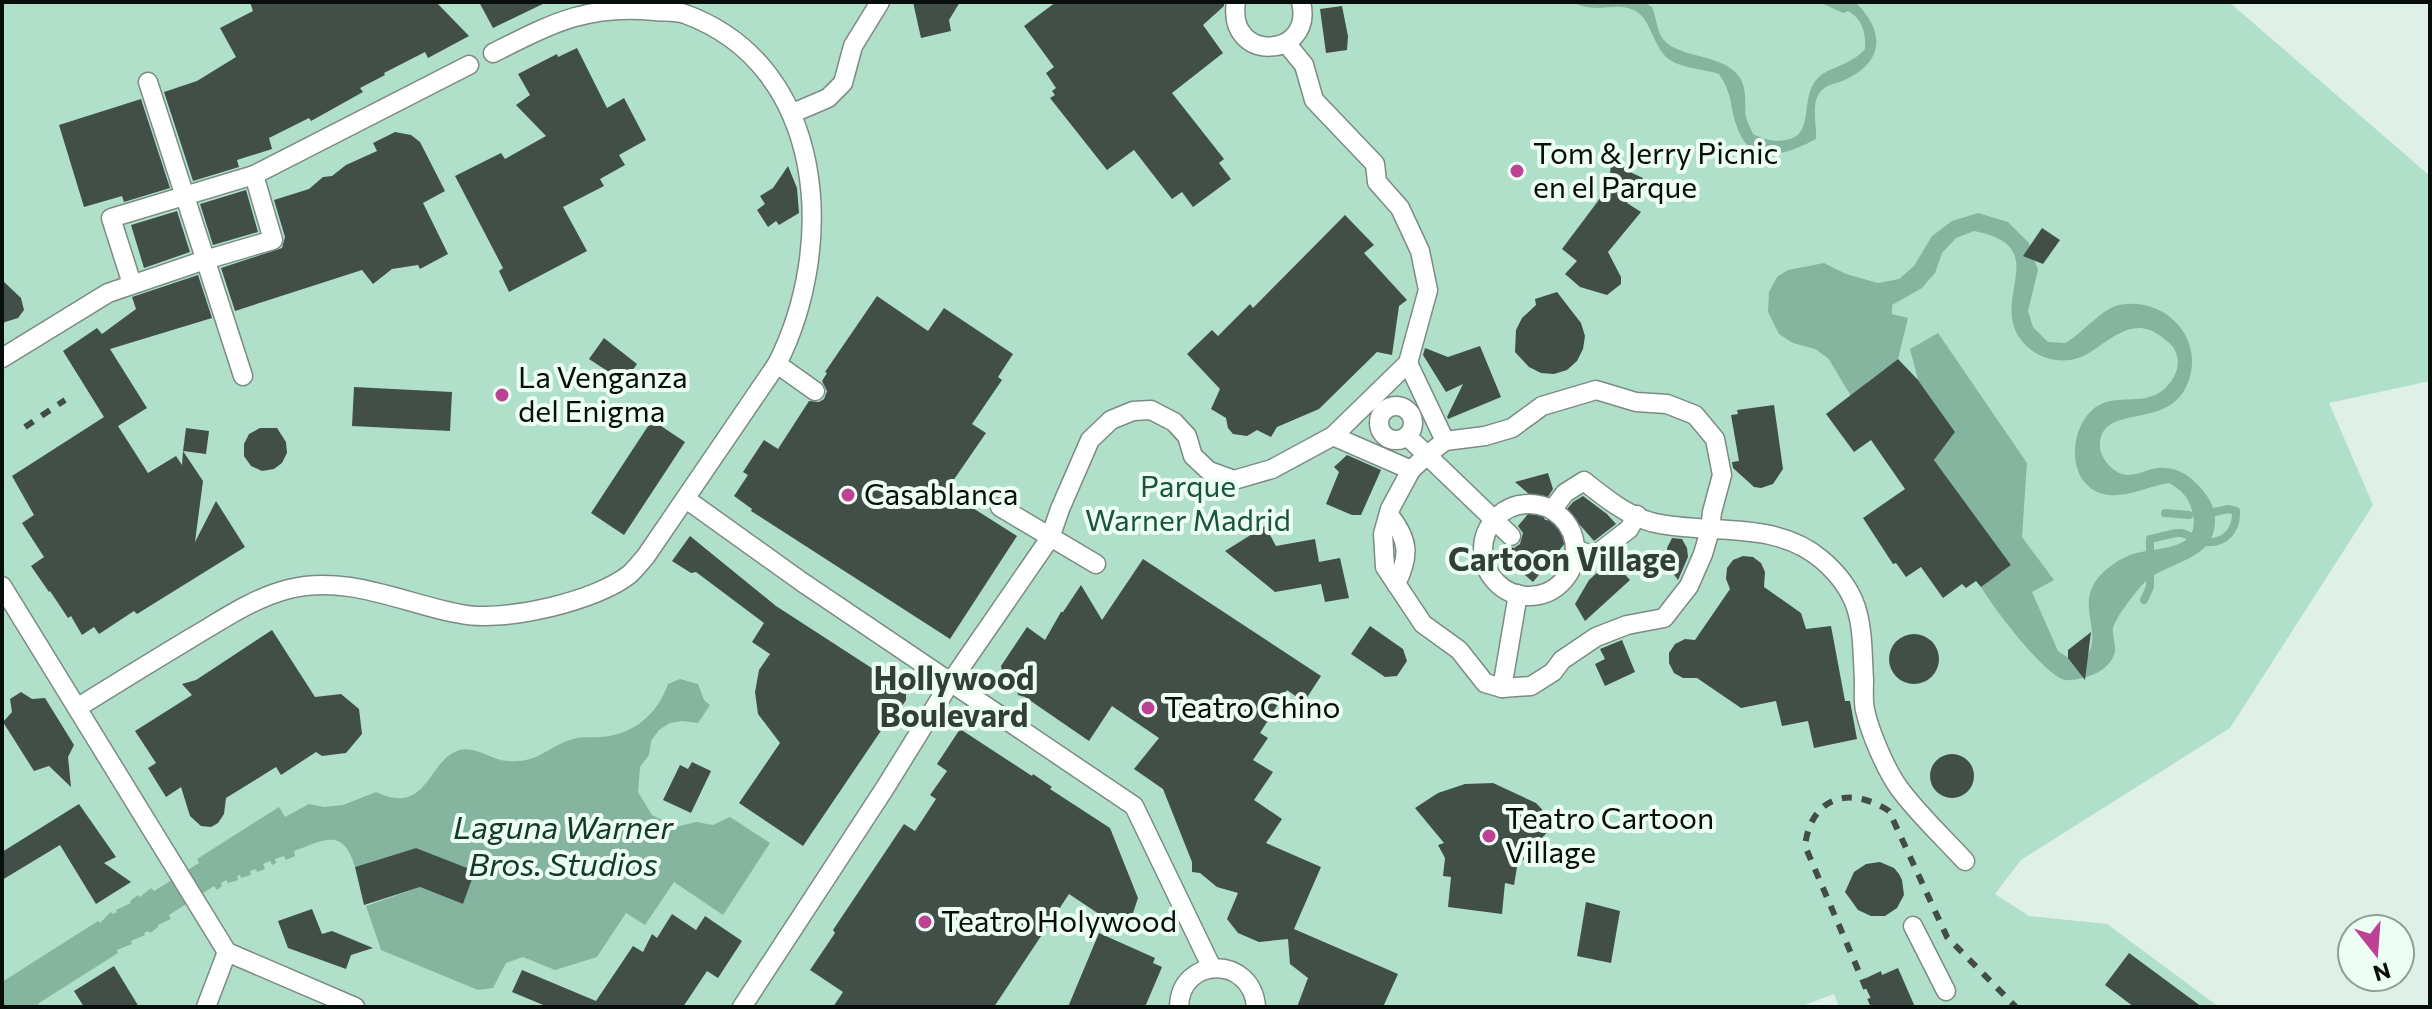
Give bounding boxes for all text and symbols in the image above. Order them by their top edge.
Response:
place label: Tom & Jerry Picnic en el Parque [1533,133,1778,204]
marker: Tom & Jerry Picnic en el Parque [1508,162,1526,180]
place label: La Venganza del Enigma [518,357,688,428]
marker: La Venganza del Enigma [493,386,511,404]
park label: Parque Warner Madrid [1085,466,1291,537]
place label: Casablanca [864,474,1018,511]
marker: Casablanca [839,486,857,504]
district label: Cartoon Village [1448,538,1676,578]
district label: Hollywood Boulevard [874,657,1035,734]
place label: Teatro Chino [1164,687,1340,724]
marker: Teatro Chino [1139,699,1157,717]
place label: Teatro Cartoon Village [1505,798,1714,869]
water label: Laguna Warner Bros. Studios [453,806,674,883]
marker: Teatro Cartoon Village [1480,827,1498,845]
place label: Teatro Holywood [941,901,1177,938]
marker: Teatro Holywood [916,913,934,931]
north arrow [2336,913,2416,993]
text: N [2370,957,2394,988]

